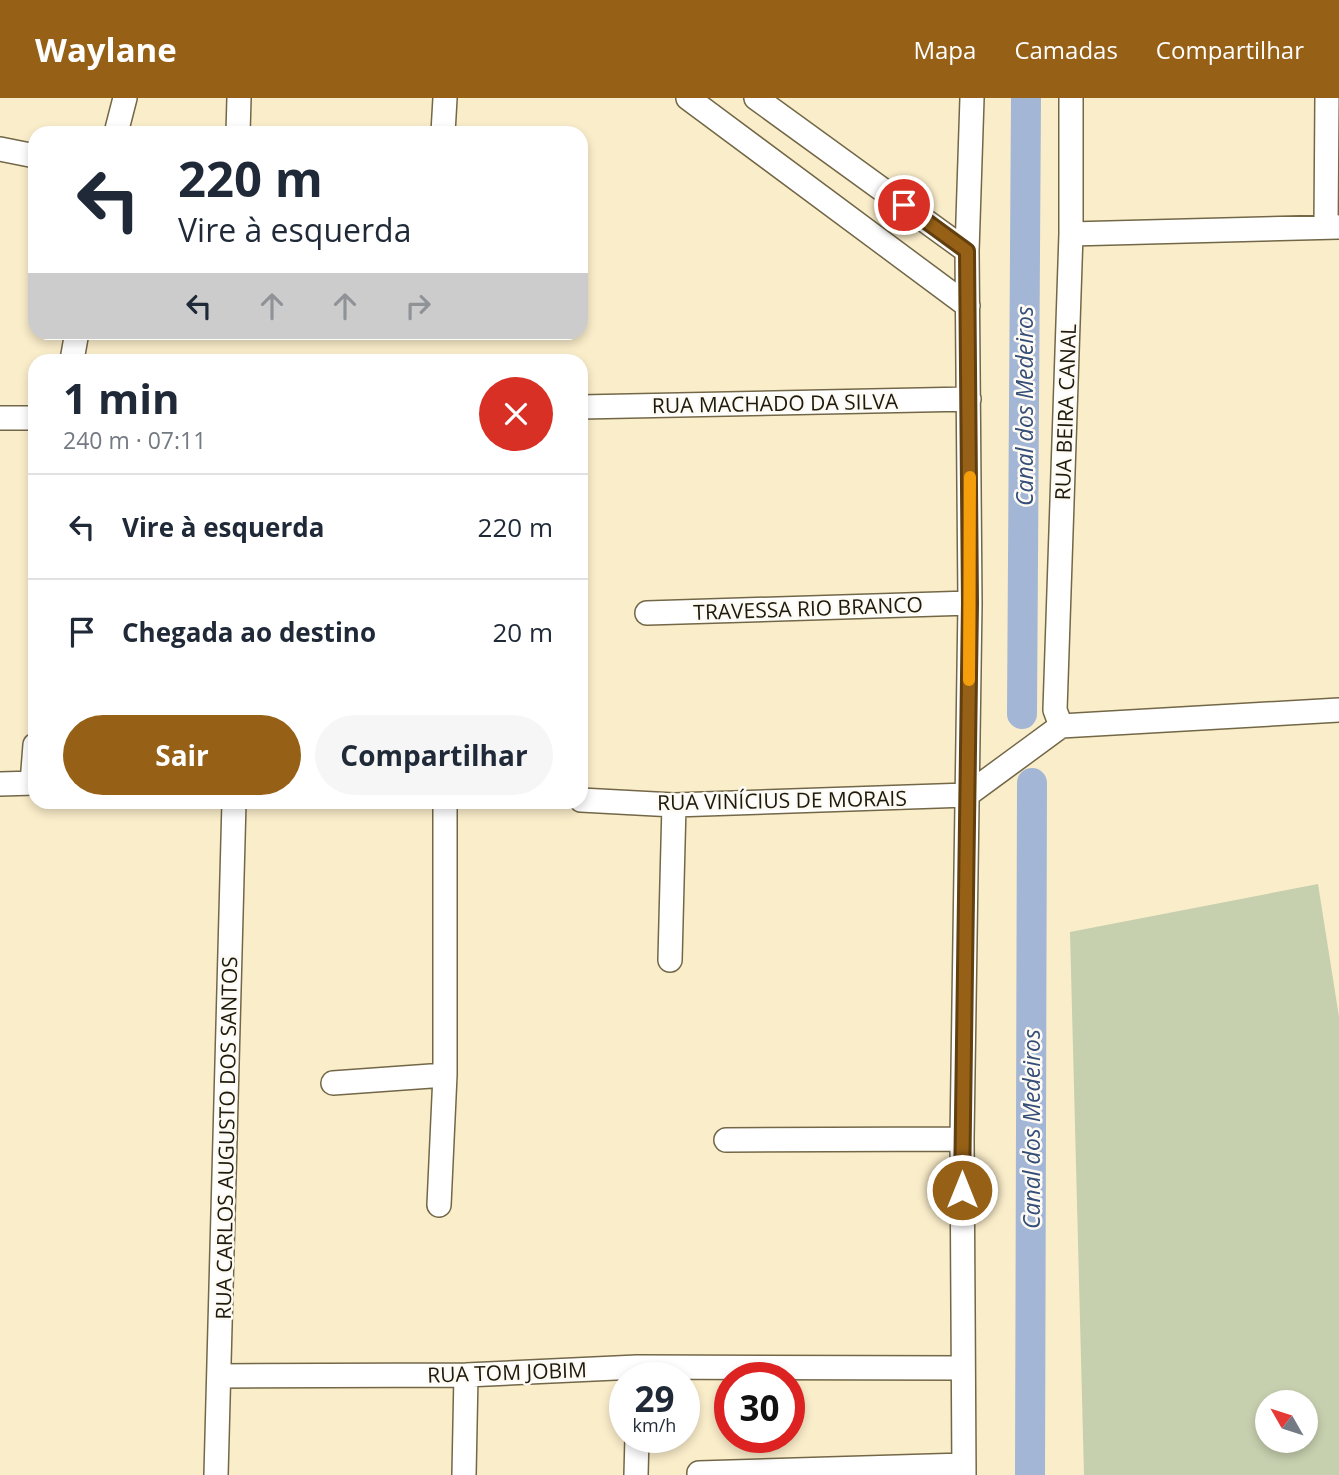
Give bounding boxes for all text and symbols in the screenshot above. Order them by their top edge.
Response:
text: Waylane [35,27,177,72]
text: Mapa [913,33,976,66]
text: Camadas [1014,33,1118,66]
text: Compartilhar [1156,33,1304,66]
text: 220 m [178,145,323,211]
icon: left [63,154,154,245]
pin [874,175,934,235]
icon: arrive [885,186,923,224]
text: Vire à esquerda [178,208,411,251]
icon: left [180,287,218,325]
icon: ahead [253,287,291,325]
icon: ahead [326,287,364,325]
icon: right [399,287,437,325]
water label: Canal dos Medeiros [1008,306,1040,506]
street label: RUA BEIRA CANAL [1048,323,1082,501]
text: 1 min [63,369,180,426]
button: close [479,377,553,451]
street label: RUA MACHADO DA SILVA [652,387,899,419]
text: 240 m · 07:11 [63,424,206,456]
icon: left [63,508,101,546]
text: Vire à esquerda [122,509,324,545]
text: 220 m [478,509,553,545]
street label: TRAVESSA RIO BRANCO [693,590,923,626]
icon: arrive [63,613,101,651]
text: Chegada ao destino [122,614,376,650]
text: 20 m [492,614,553,650]
button: Sair [63,715,301,795]
button: Compartilhar [315,715,553,795]
street label: RUA VINÍCIUS DE MORAIS [657,784,907,816]
street label: RUA CARLOS AUGUSTO DOS SANTOS [209,956,243,1320]
water label: Canal dos Medeiros [1015,1029,1047,1229]
position arrow [925,1153,999,1227]
street label: RUA TOM JOBIM [427,1355,587,1389]
speed limit sign: 30 [714,1362,805,1453]
text: 29 [634,1375,675,1422]
north arrow [1255,1390,1318,1452]
map controls [1255,1390,1318,1453]
text: km/h [633,1413,676,1437]

